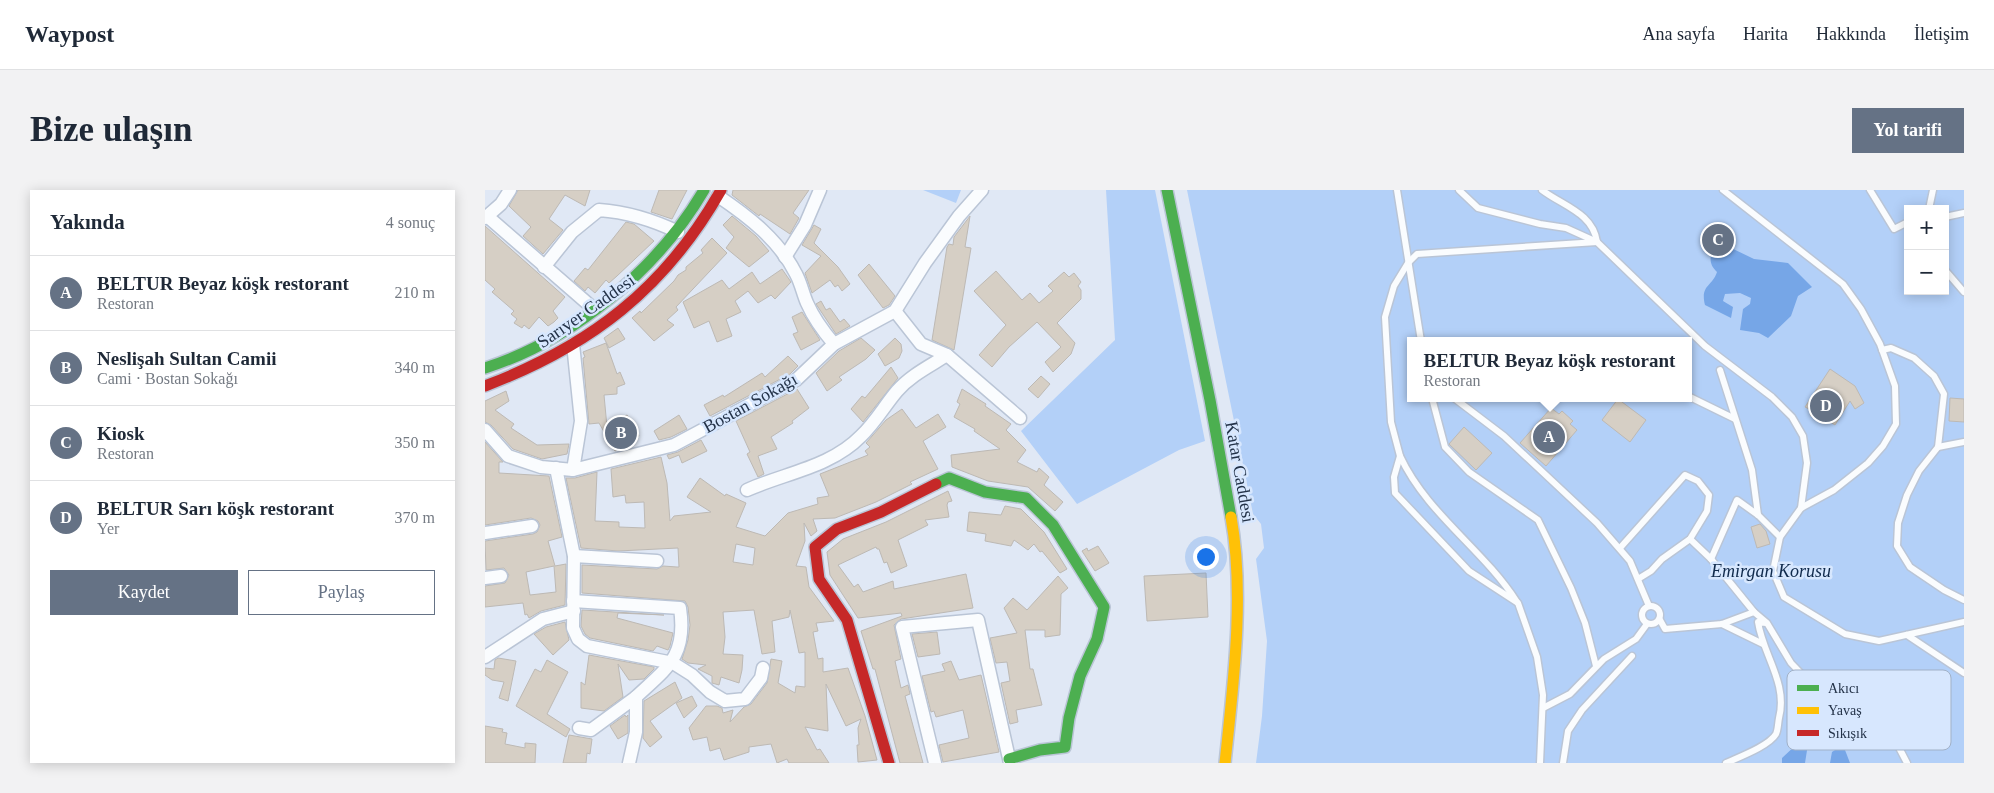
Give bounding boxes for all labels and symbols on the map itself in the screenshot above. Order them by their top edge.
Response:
pin: C [1702,221,1734,259]
street label: Sarıyer Caddesi [533,270,639,352]
street label: Bostan Sokağı [699,369,801,437]
pin: D [1810,387,1842,425]
pin: B [605,414,637,452]
pin: A [1533,418,1565,456]
street label: Katar Caddesi [1221,420,1259,524]
your location [1193,544,1219,570]
park label: Emirgan Korusu [1710,561,1831,581]
legend [1787,670,1951,750]
text: Akıcı [1828,681,1859,696]
text: Yavaş [1828,703,1862,718]
text: Sıkışık [1828,726,1867,741]

